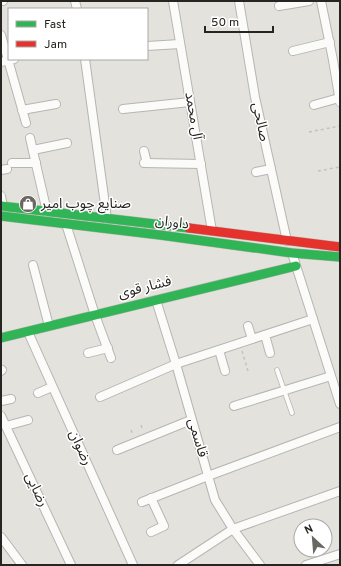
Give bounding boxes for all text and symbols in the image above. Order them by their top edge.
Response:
legend [8,8,148,60]
scale bar [205,8,273,34]
text: 50 m [211,15,239,31]
text: Fast [44,17,66,33]
text: Jam [44,37,67,53]
street label: آل محمد [180,91,206,142]
street label: صالحی [248,101,273,143]
shop icon: صنایع چوب امیر [18,194,38,214]
place label: صنایع چوب امیر [40,196,131,214]
street label: داوران [154,212,190,234]
street label: فشار قوی [117,273,173,303]
street label: قاسمی [183,417,211,459]
street label: رضوان [65,428,95,468]
street label: رضایی [21,470,51,510]
north arrow [293,518,333,558]
text: N [302,522,316,538]

